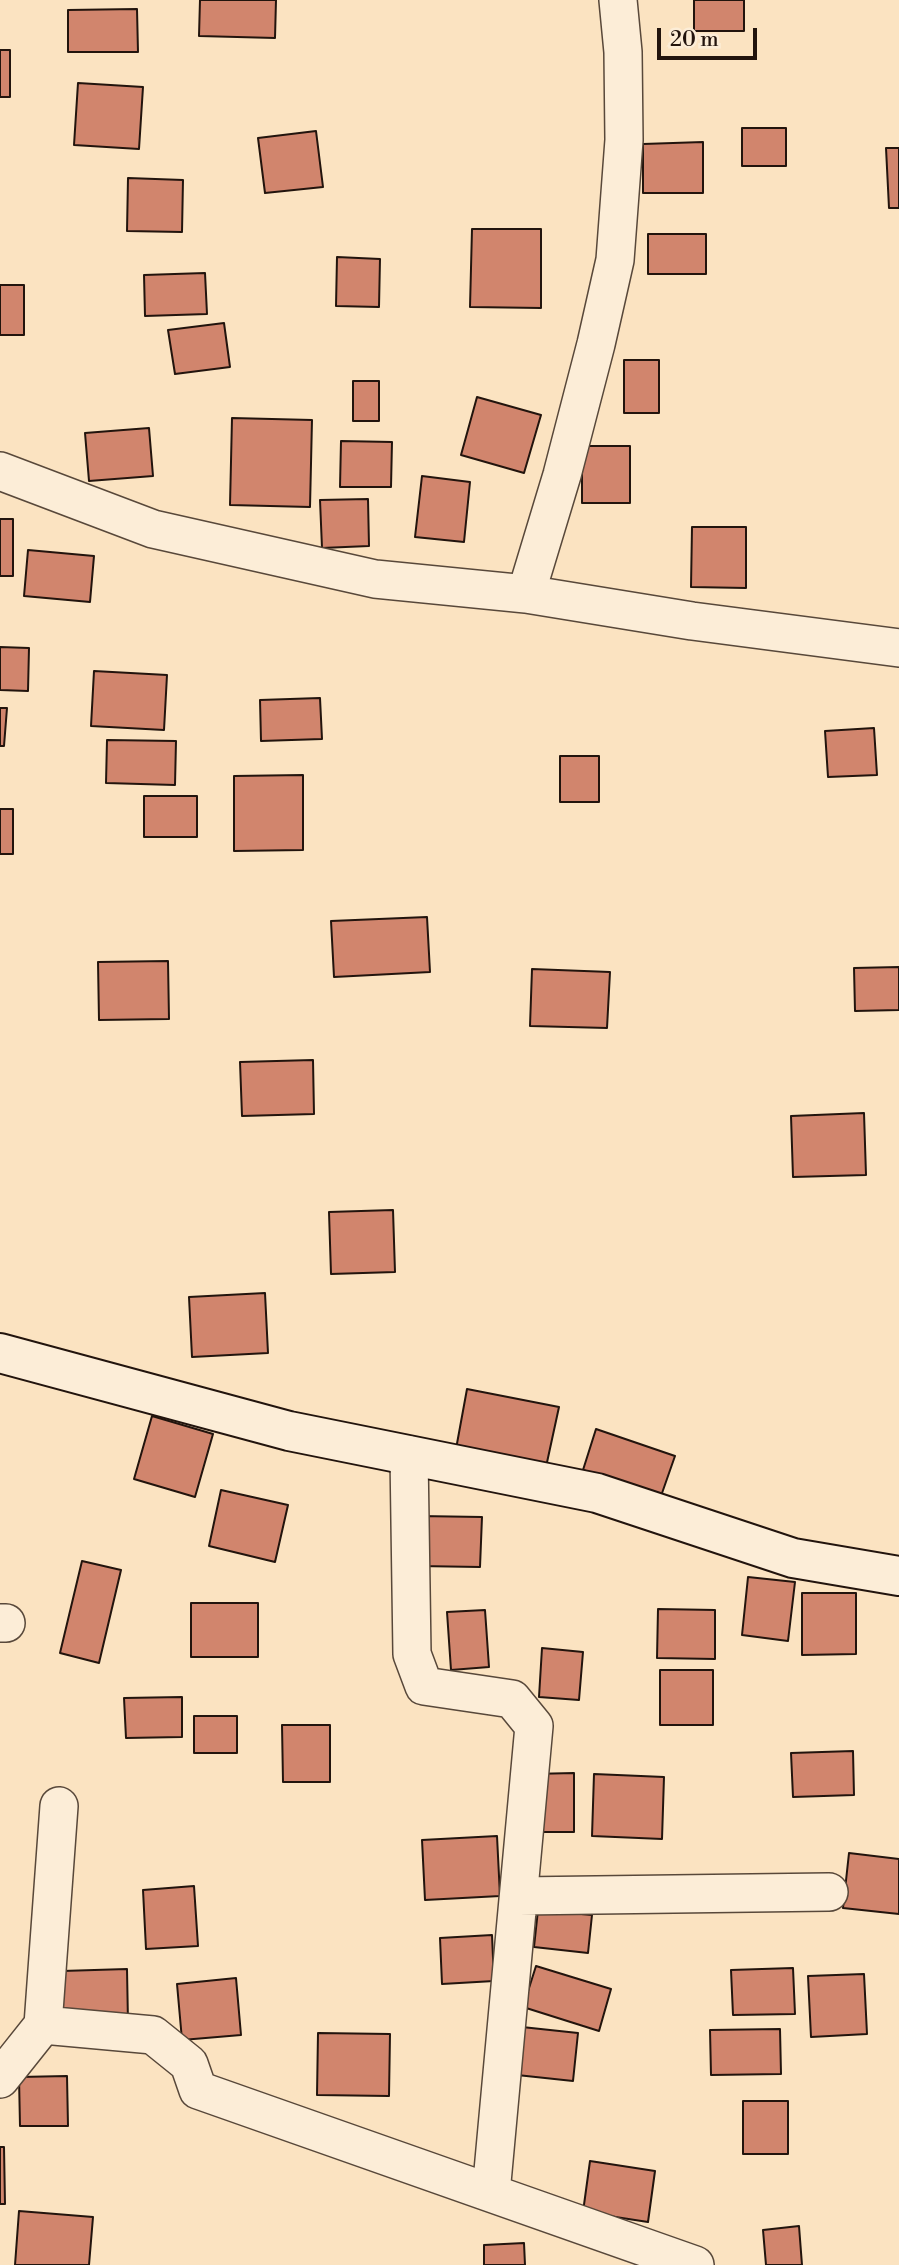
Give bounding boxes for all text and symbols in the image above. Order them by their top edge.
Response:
scale bar [661,14,761,58]
text: 20 m [670,27,719,53]

